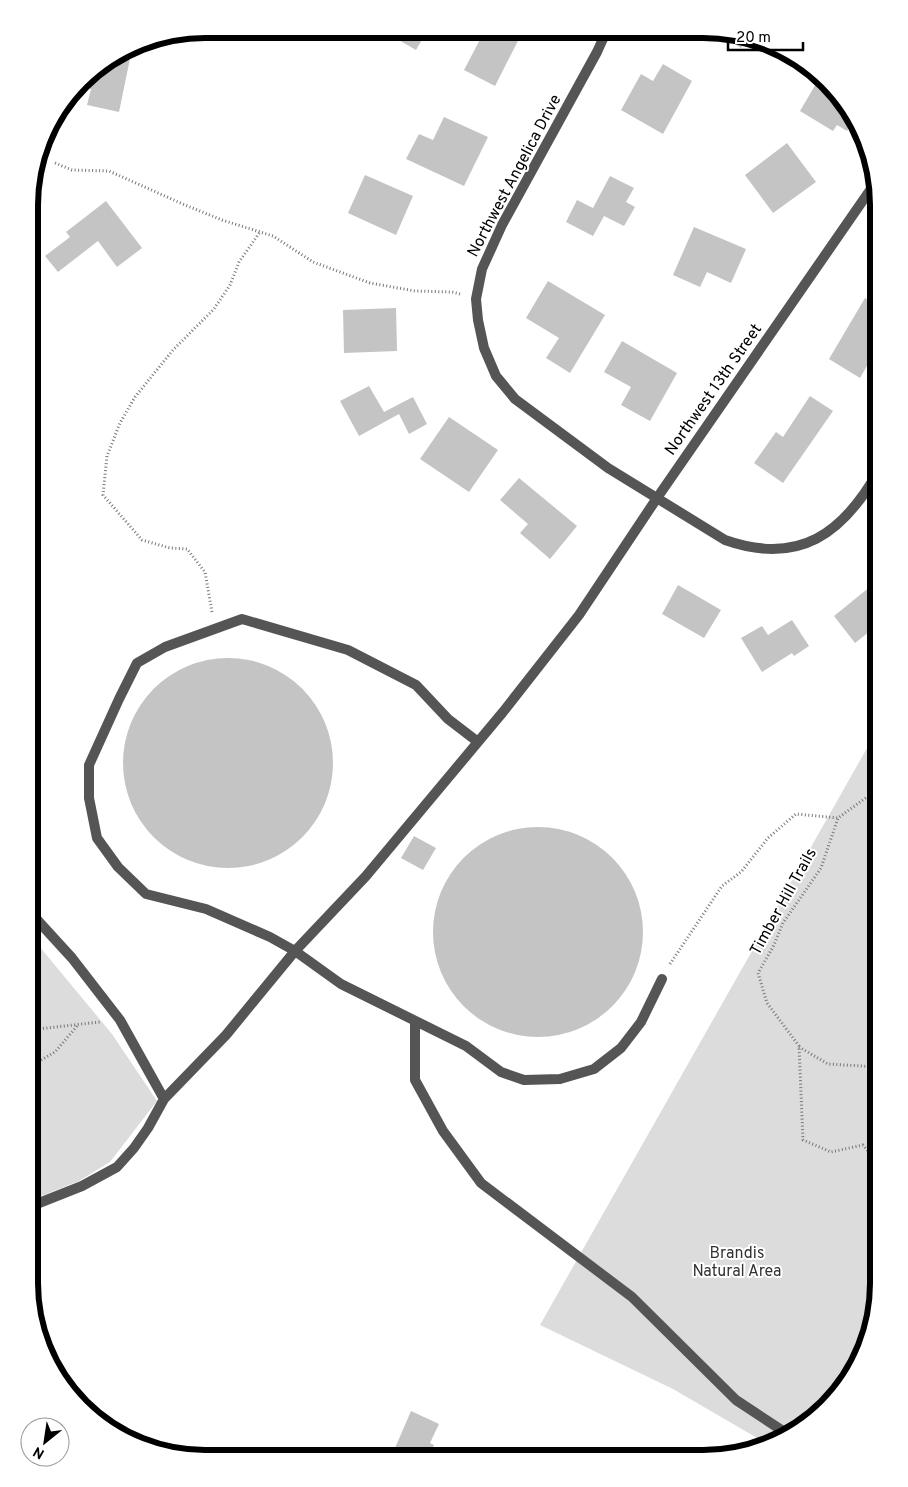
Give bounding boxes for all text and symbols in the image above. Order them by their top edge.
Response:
scale bar [728,20,803,52]
text: 20 m [736,29,771,48]
street label: Northwest Angelica Drive [464,91,566,261]
street label: Northwest 13th Street [661,320,767,460]
street label: Timber Hill Trails [746,845,822,959]
park label: Brandis Natural Area [692,1244,782,1282]
north arrow [20,1417,70,1467]
text: N [31,1442,48,1462]

